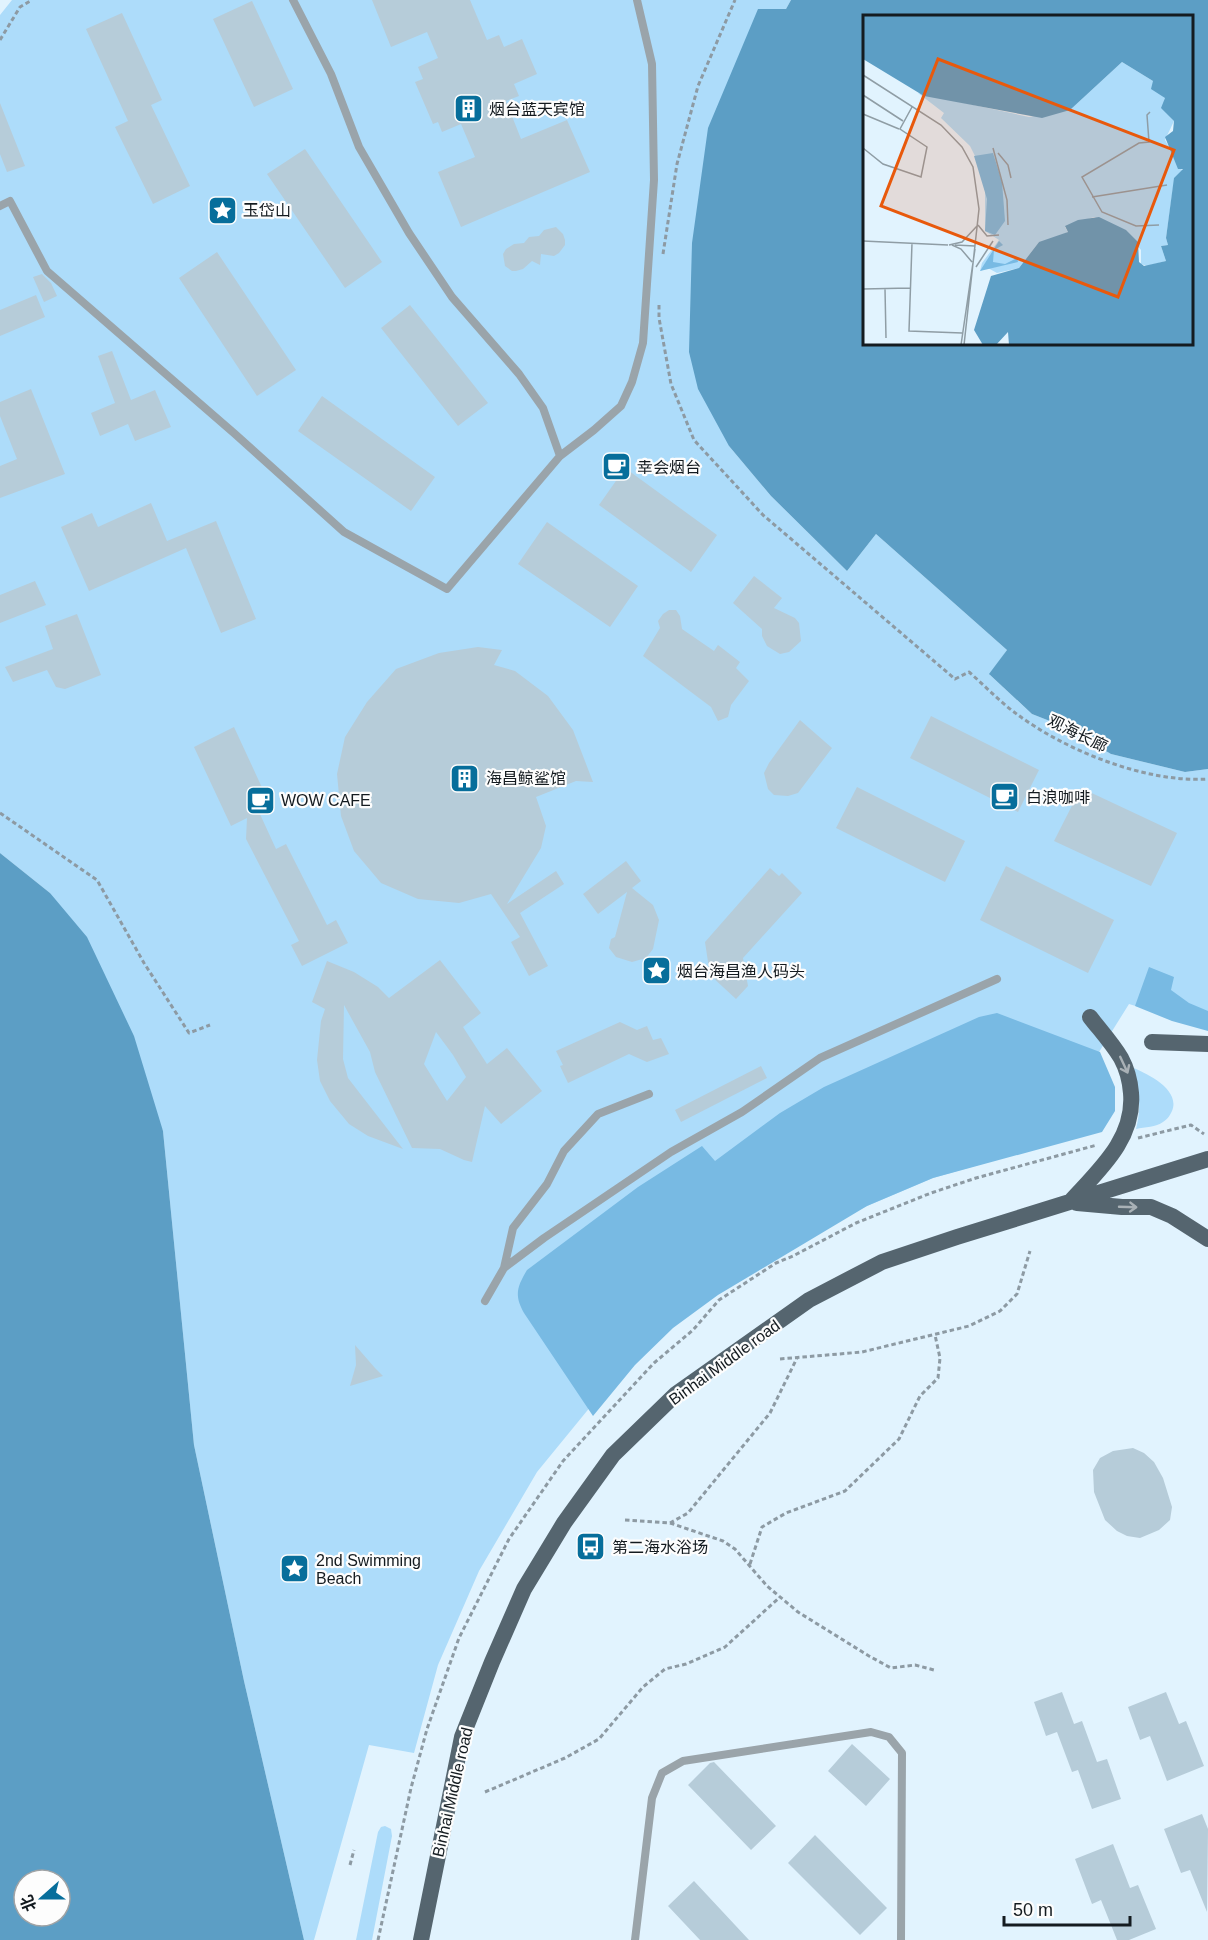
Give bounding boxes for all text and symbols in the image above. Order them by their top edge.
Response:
inset map [863,15,1193,345]
building icon: 烟台蓝天宾馆 [452,93,484,125]
place label: 烟台蓝天宾馆 [489,101,585,118]
place icon: 玉岱山 [206,194,238,226]
place label: 玉岱山 [243,202,291,219]
cafe icon: 幸会烟台 [600,451,632,483]
place label: 幸会烟台 [637,459,701,476]
street label: 观海长廊 [1045,712,1110,755]
building icon: 海昌鲸鲨馆 [449,762,481,794]
place label: 海昌鲸鲨馆 [486,770,566,787]
cafe icon: 白浪咖啡 [989,781,1021,813]
cafe icon: WOW CAFE [244,784,276,816]
place label: 白浪咖啡 [1026,789,1090,806]
place label: WOW CAFE [281,792,371,809]
place icon: 烟台海昌渔人码头 [640,955,672,987]
place label: 烟台海昌渔人码头 [677,963,805,980]
one-way arrow [1118,1055,1130,1073]
one-way arrow [1118,1201,1138,1213]
street label: Binhai Middle road [666,1317,783,1408]
bus stop icon: 第二海水浴场 [575,1531,607,1563]
place label: 第二海水浴场 [612,1539,708,1556]
place label: 2nd Swimming Beach [316,1552,421,1587]
place icon: 2nd Swimming Beach [279,1553,311,1585]
street label: Binhai Middle road [429,1726,476,1859]
north arrow [12,1868,72,1928]
scale bar [1004,1889,1130,1927]
text: 北 [18,1893,39,1914]
text: 50 m [1013,1900,1053,1920]

